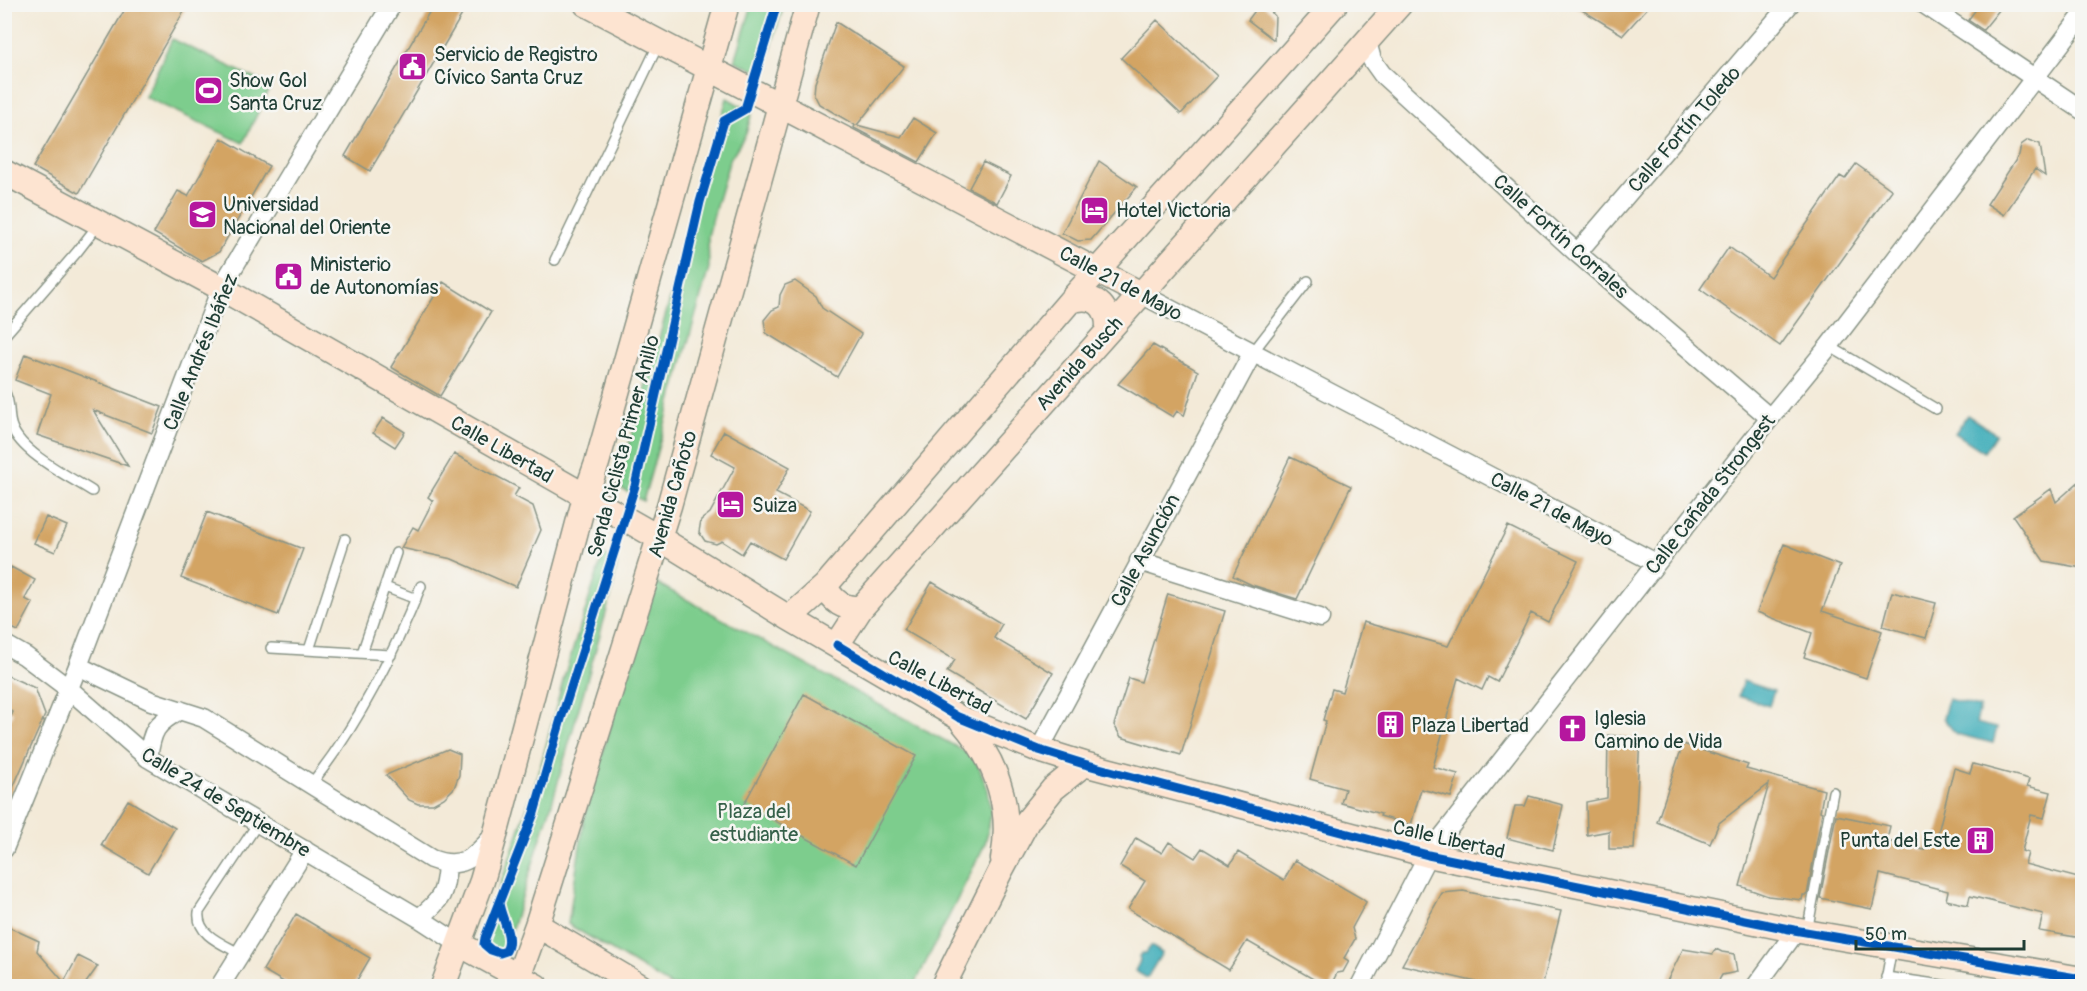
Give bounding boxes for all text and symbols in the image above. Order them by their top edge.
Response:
place label: Servicio de Registro Cívico Santa Cruz [434,42,598,90]
public building icon: Servicio de Registro Cívico Santa Cruz [397,50,429,82]
street label: Calle Fortín Toledo [1623,61,1746,198]
place label: Show Gol Santa Cruz [229,68,322,116]
sports icon: Show Gol Santa Cruz [192,75,224,107]
street label: Calle Fortín Corrales [1488,169,1634,304]
place label: Universidad Nacional del Oriente [223,192,391,240]
hotel icon: Hotel Victoria [1079,194,1111,226]
place label: Hotel Victoria [1116,198,1231,223]
school or university icon: Universidad Nacional del Oriente [186,199,218,231]
street label: Calle 21 de Mayo [1055,241,1187,326]
place label: Ministerio de Autonomías [310,252,439,300]
public building icon: Ministerio de Autonomías [273,260,305,292]
street label: Calle Andrés Ibáñez [158,270,243,434]
street label: Avenida Busch [1030,311,1128,416]
street label: Senda Ciclista Primer Anillo [582,332,665,560]
street label: Calle Cañada Strongest [1640,408,1781,579]
street label: Calle Libertad [446,410,557,489]
street label: Avenida Cañoto [642,427,703,561]
street label: Calle 21 de Mayo [1486,467,1618,552]
hotel icon: Suiza [715,489,747,521]
street label: Calle Asunción [1105,490,1186,611]
place label: Suiza [752,493,797,518]
street label: Calle Libertad [883,645,996,720]
place label: Iglesia Camino de Vida [1594,706,1722,754]
building icon: Plaza Libertad [1374,709,1406,741]
place label: Plaza Libertad [1411,713,1529,738]
church icon: Iglesia Camino de Vida [1557,713,1589,745]
street label: Calle 24 de Septiembre [137,742,315,863]
park label: Plaza del estudiante [710,799,798,847]
street label: Calle Libertad [1390,814,1507,865]
building icon: Punta del Este [1965,824,1997,856]
place label: Punta del Este [1840,828,1960,853]
scale bar [1856,913,2024,951]
text: 50 m [1865,923,1907,946]

